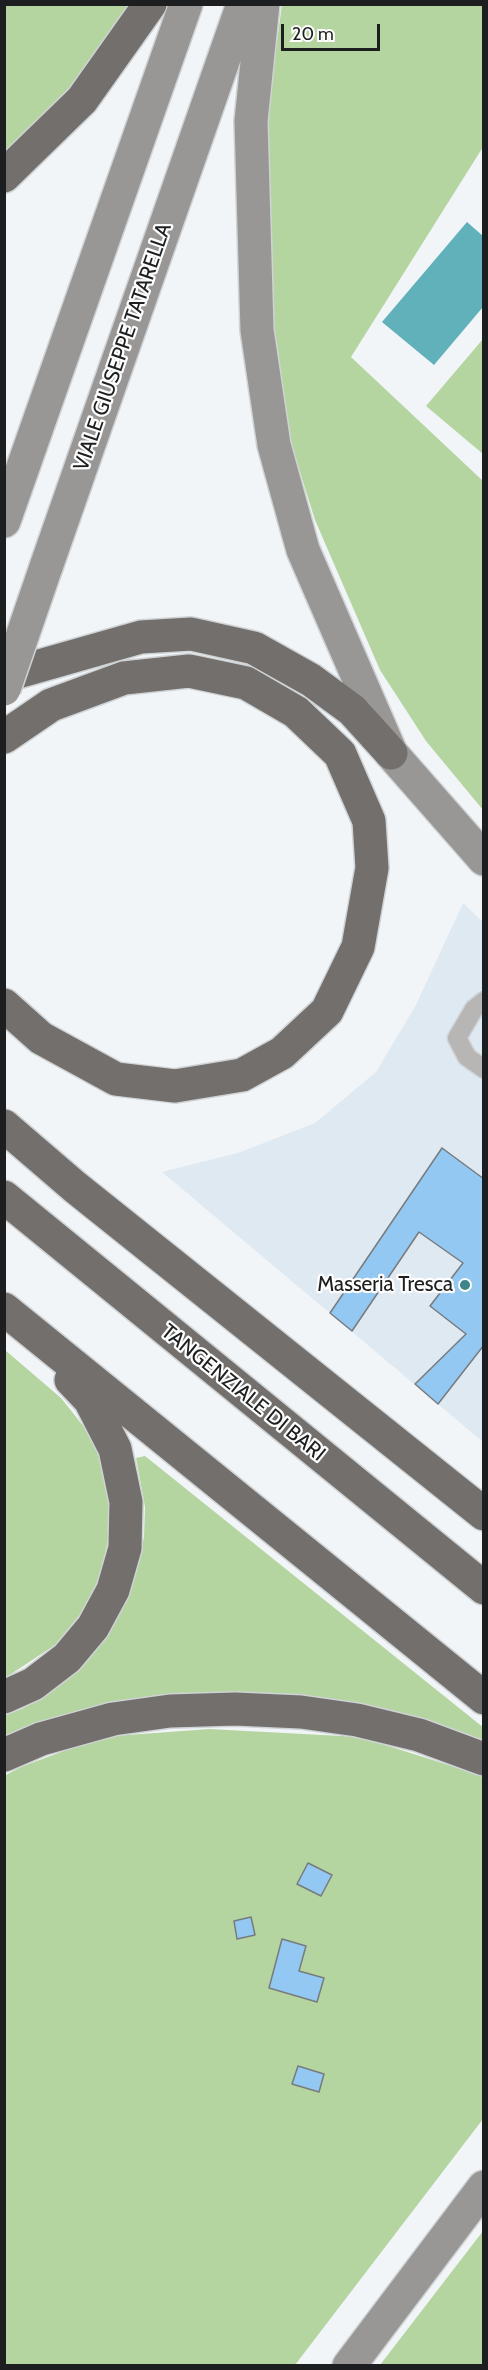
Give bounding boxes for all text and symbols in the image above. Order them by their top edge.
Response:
scale bar [284,12,383,50]
text: 20 m [292,23,334,45]
street label: VIALE GIUSEPPE TATARELLA [69,220,177,474]
place label: Masseria Tresca [317,1272,453,1298]
marker: Masseria Tresca [458,1278,472,1292]
street label: TANGENZIALE DI BARI [156,1319,330,1467]

